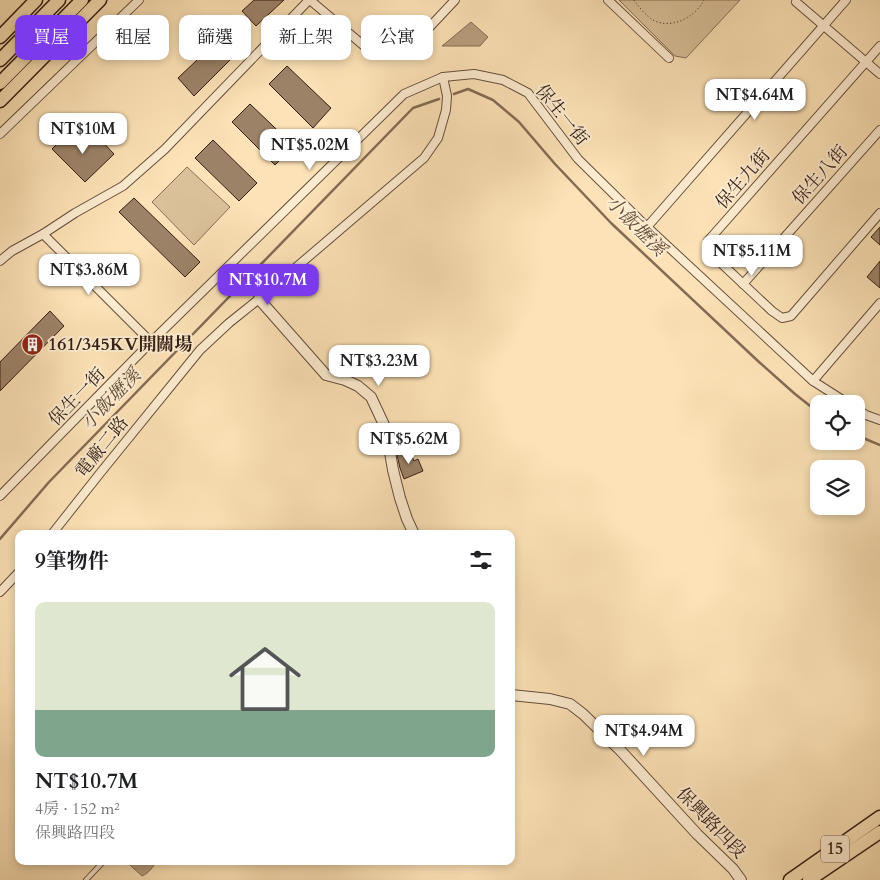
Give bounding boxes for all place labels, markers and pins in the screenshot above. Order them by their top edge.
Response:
pin: NT$4.64M [703,78,807,121]
pin: NT$10M [42,112,124,155]
pin: NT$5.02M [258,128,362,171]
pin: NT$5.11M [700,234,804,277]
pin: NT$3.86M [37,254,141,296]
pin: NT$10.7M [216,264,320,306]
building icon: 161/345KV開關場 [20,332,44,356]
place label: 161/345KV開關場 [48,332,192,357]
pin: NT$3.23M [327,344,431,387]
pin: NT$5.62M [357,422,461,465]
pin: NT$4.94M [592,714,696,757]

